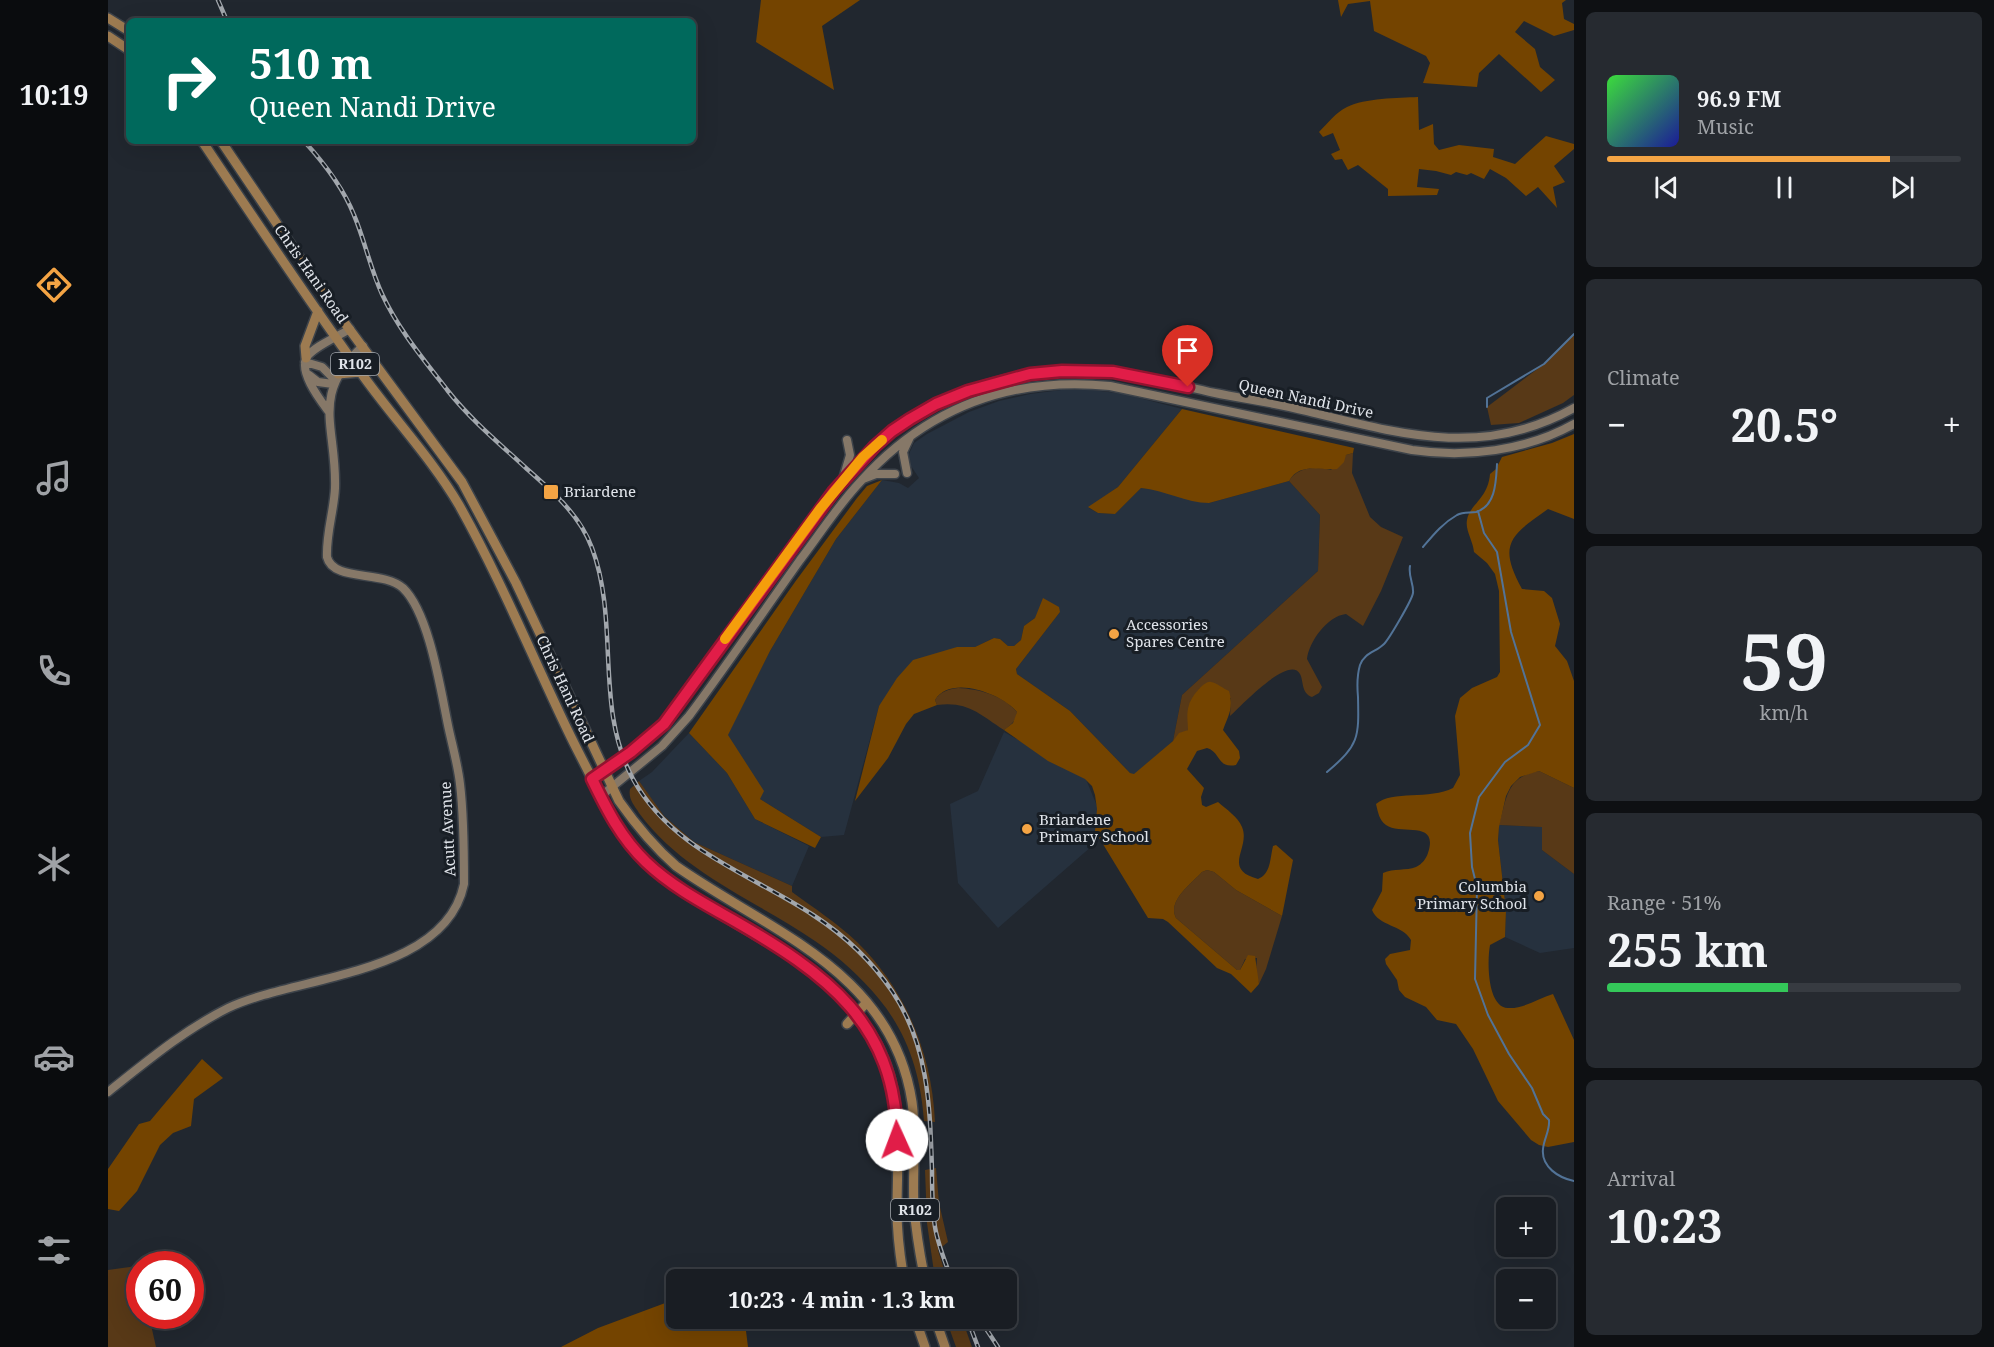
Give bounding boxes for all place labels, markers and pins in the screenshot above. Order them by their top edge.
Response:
pin [1162,325,1213,387]
place label: Briardene [564,481,636,501]
marker: Briardene [542,483,560,501]
place label: Accessories Spares Centre [1126,614,1225,651]
marker: Accessories Spares Centre [1107,627,1121,641]
place label: Briardene Primary School [1039,809,1149,846]
marker: Briardene Primary School [1020,822,1034,836]
place label: Columbia Primary School [1417,876,1527,913]
marker: Columbia Primary School [1532,889,1546,903]

